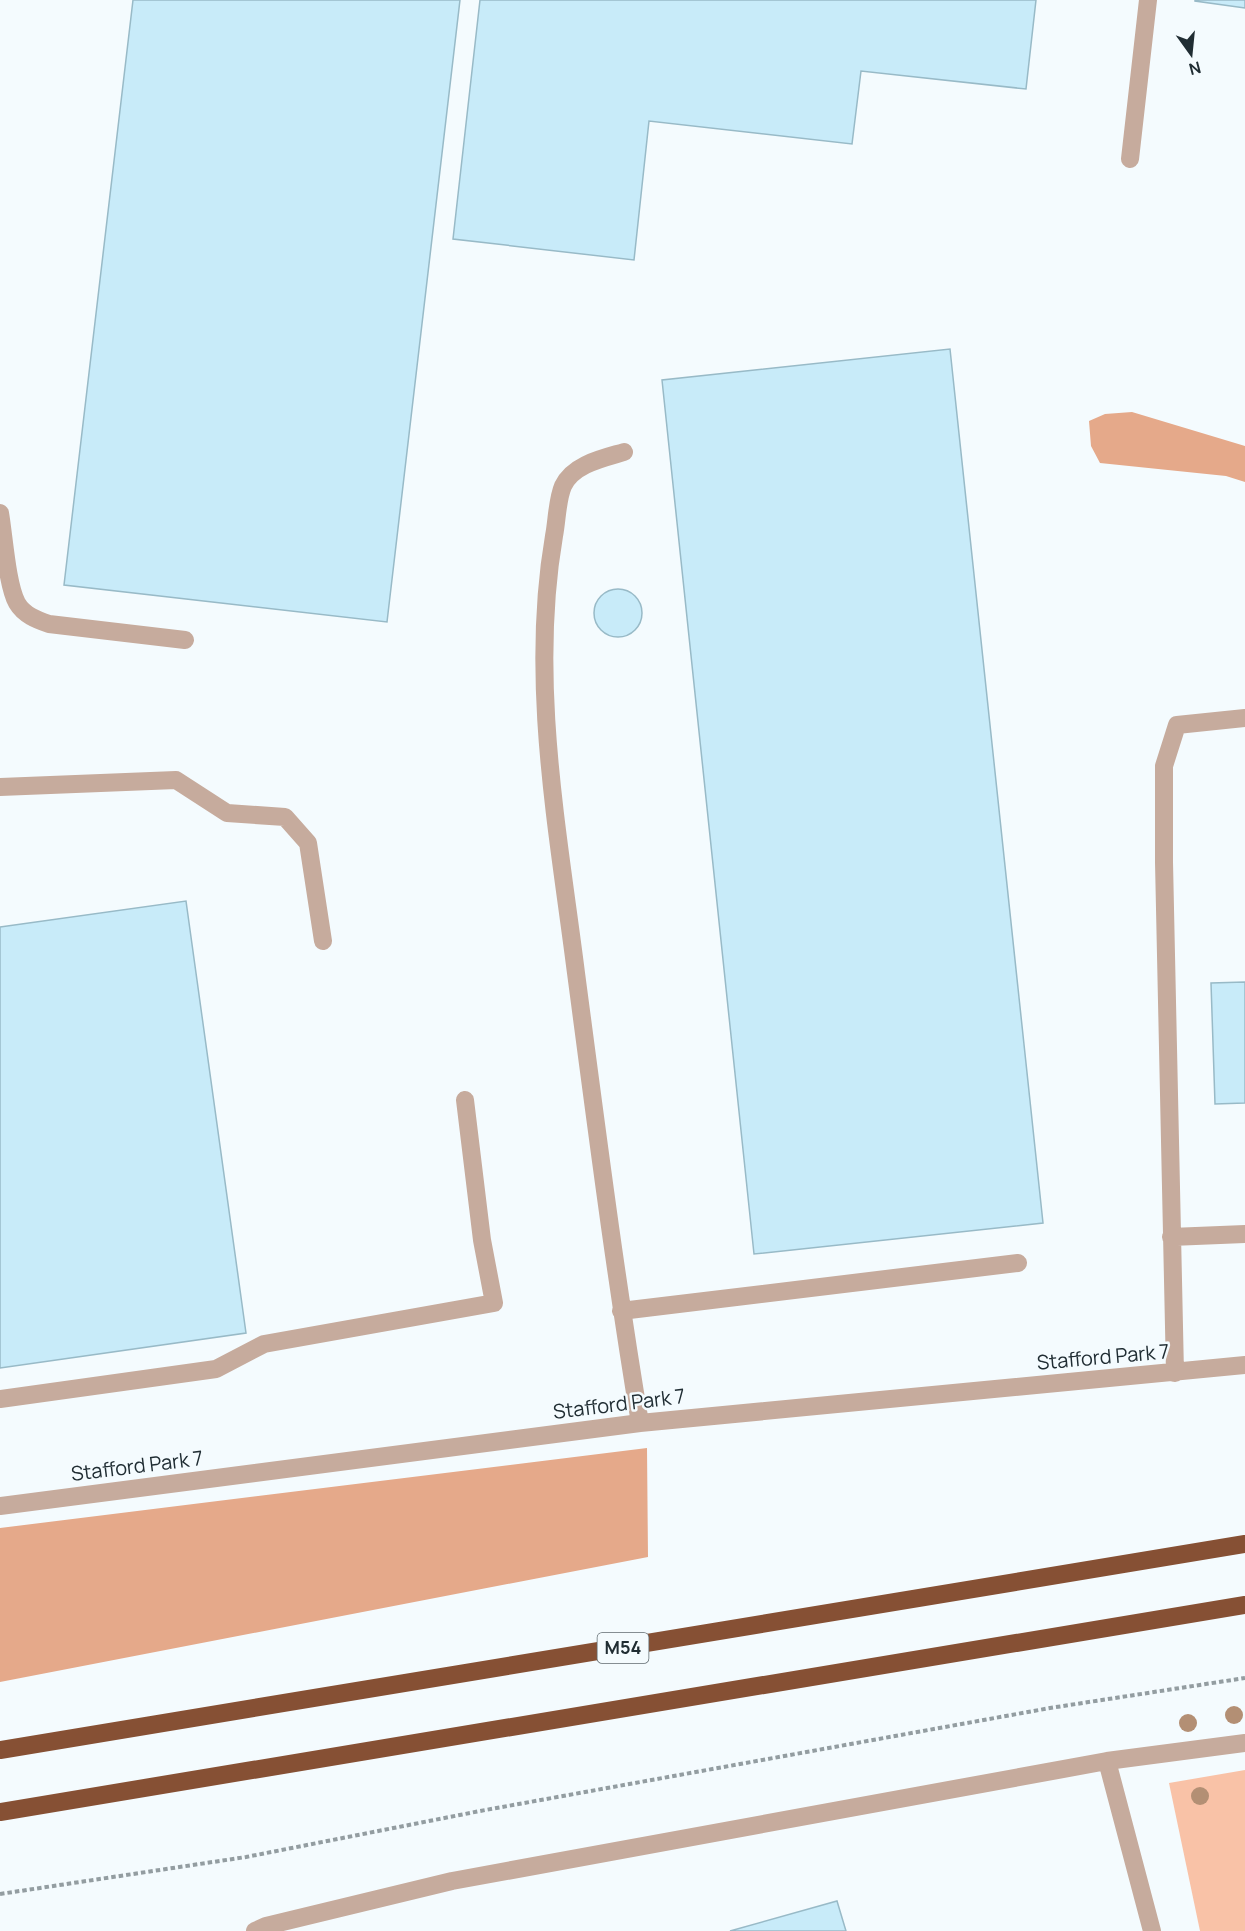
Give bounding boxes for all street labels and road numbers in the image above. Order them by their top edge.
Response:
street label: Stafford Park 7 [1036,1337,1170,1376]
street label: Stafford Park 7 [551,1382,687,1425]
street label: Stafford Park 7 [69,1444,205,1487]
road number: M54 [598,1633,648,1663]

